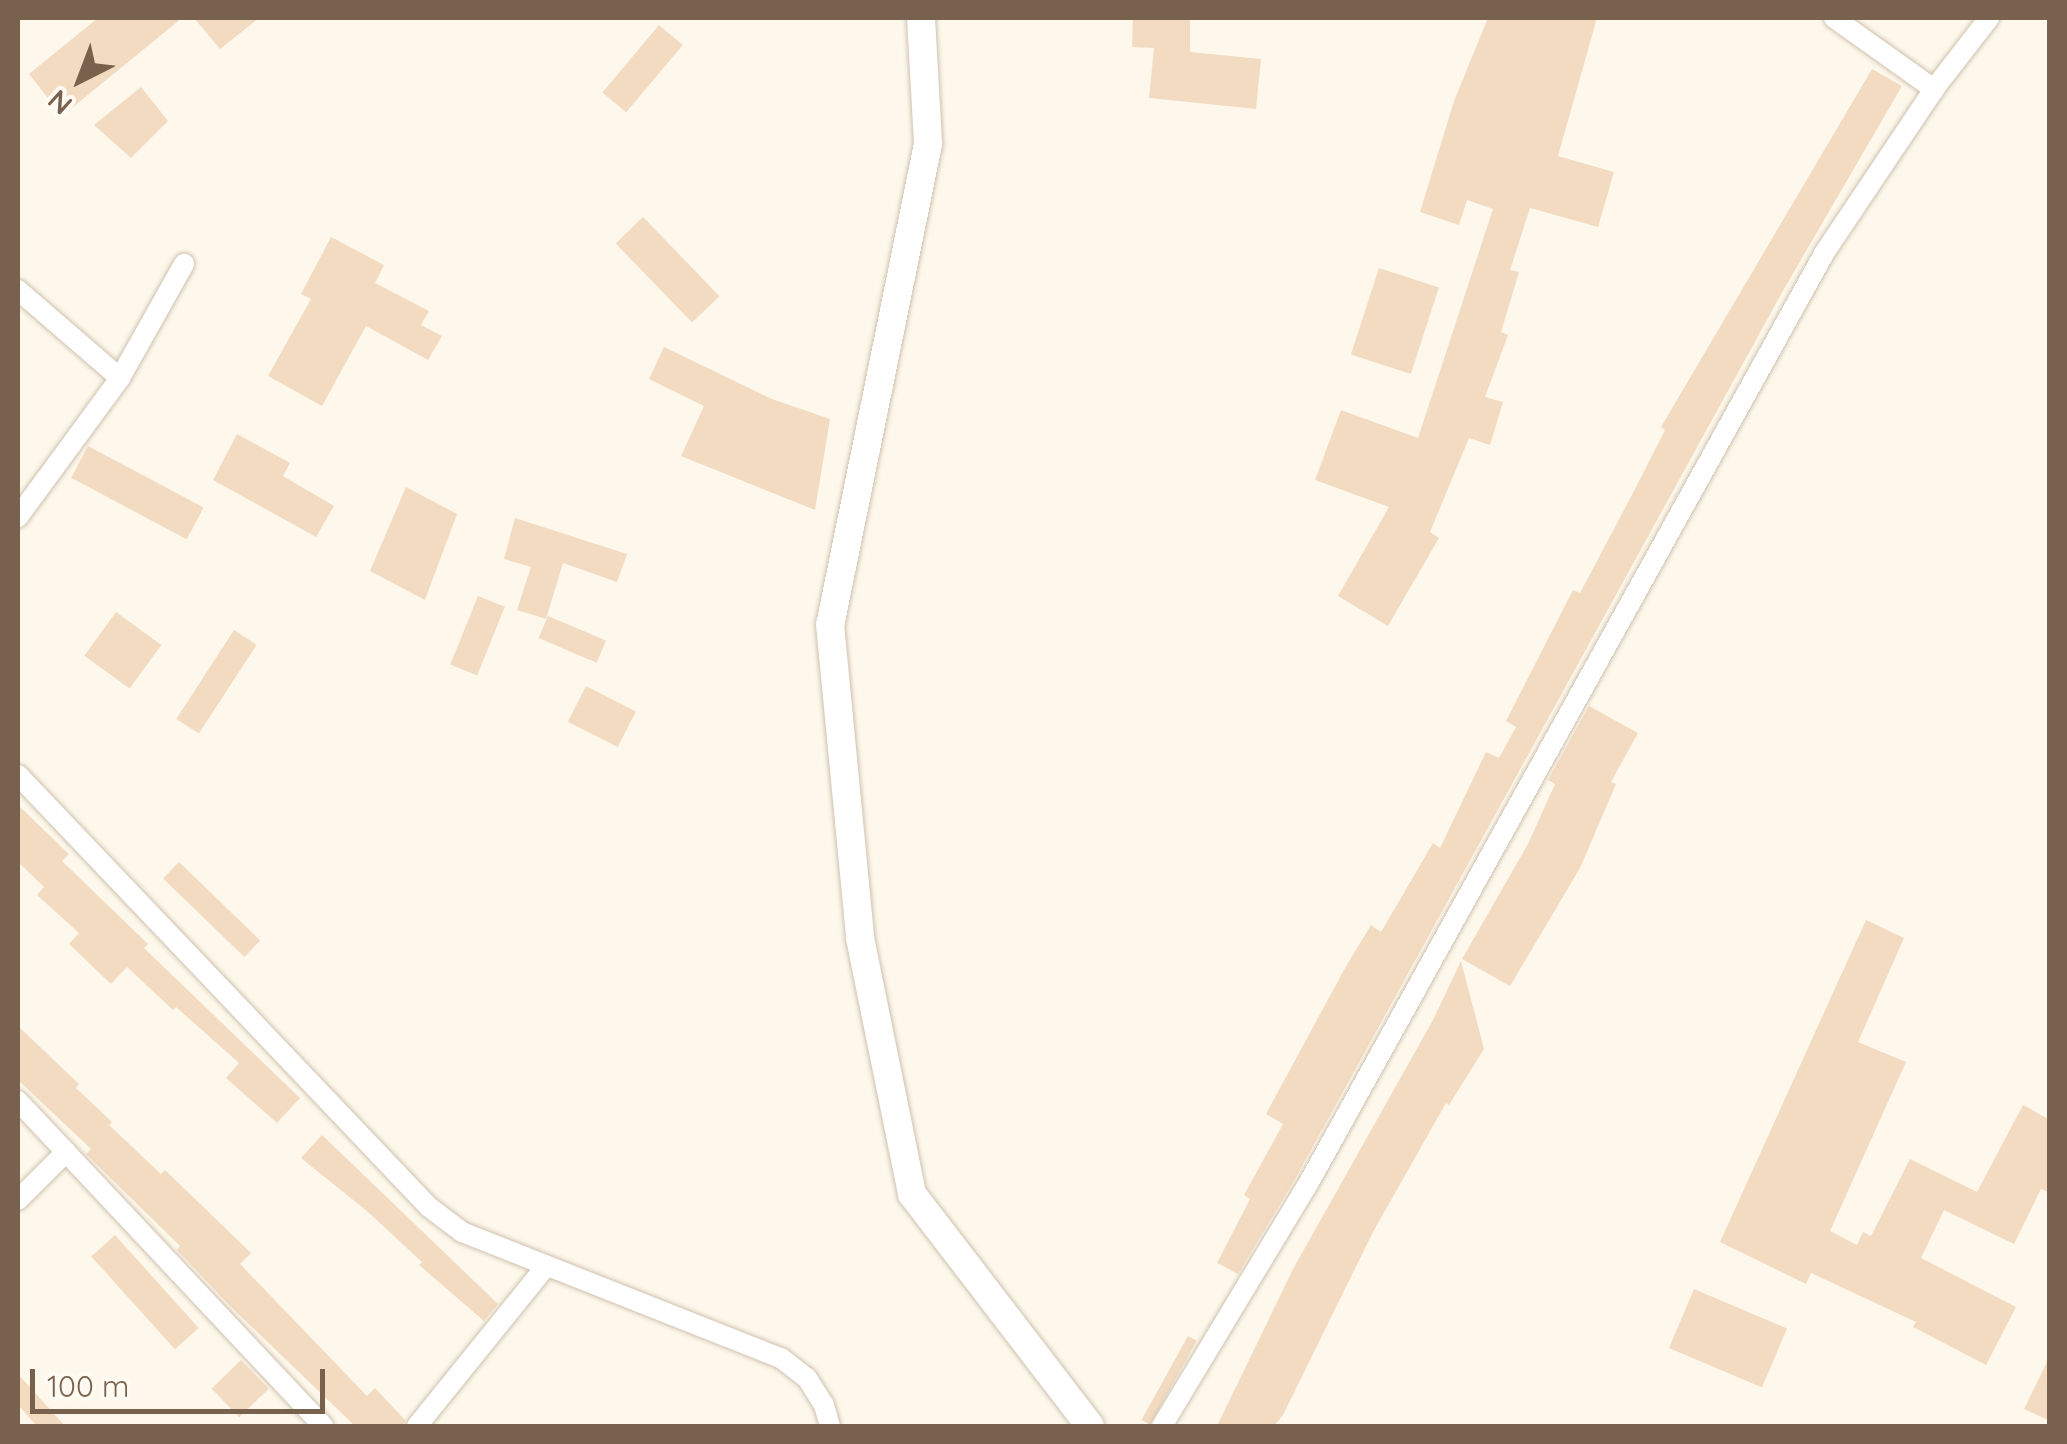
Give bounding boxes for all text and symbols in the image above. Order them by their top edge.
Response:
north arrow [30,30,130,130]
text: N [40,83,79,123]
scale bar [35,1349,330,1411]
text: 100 m [47,1367,129,1405]

